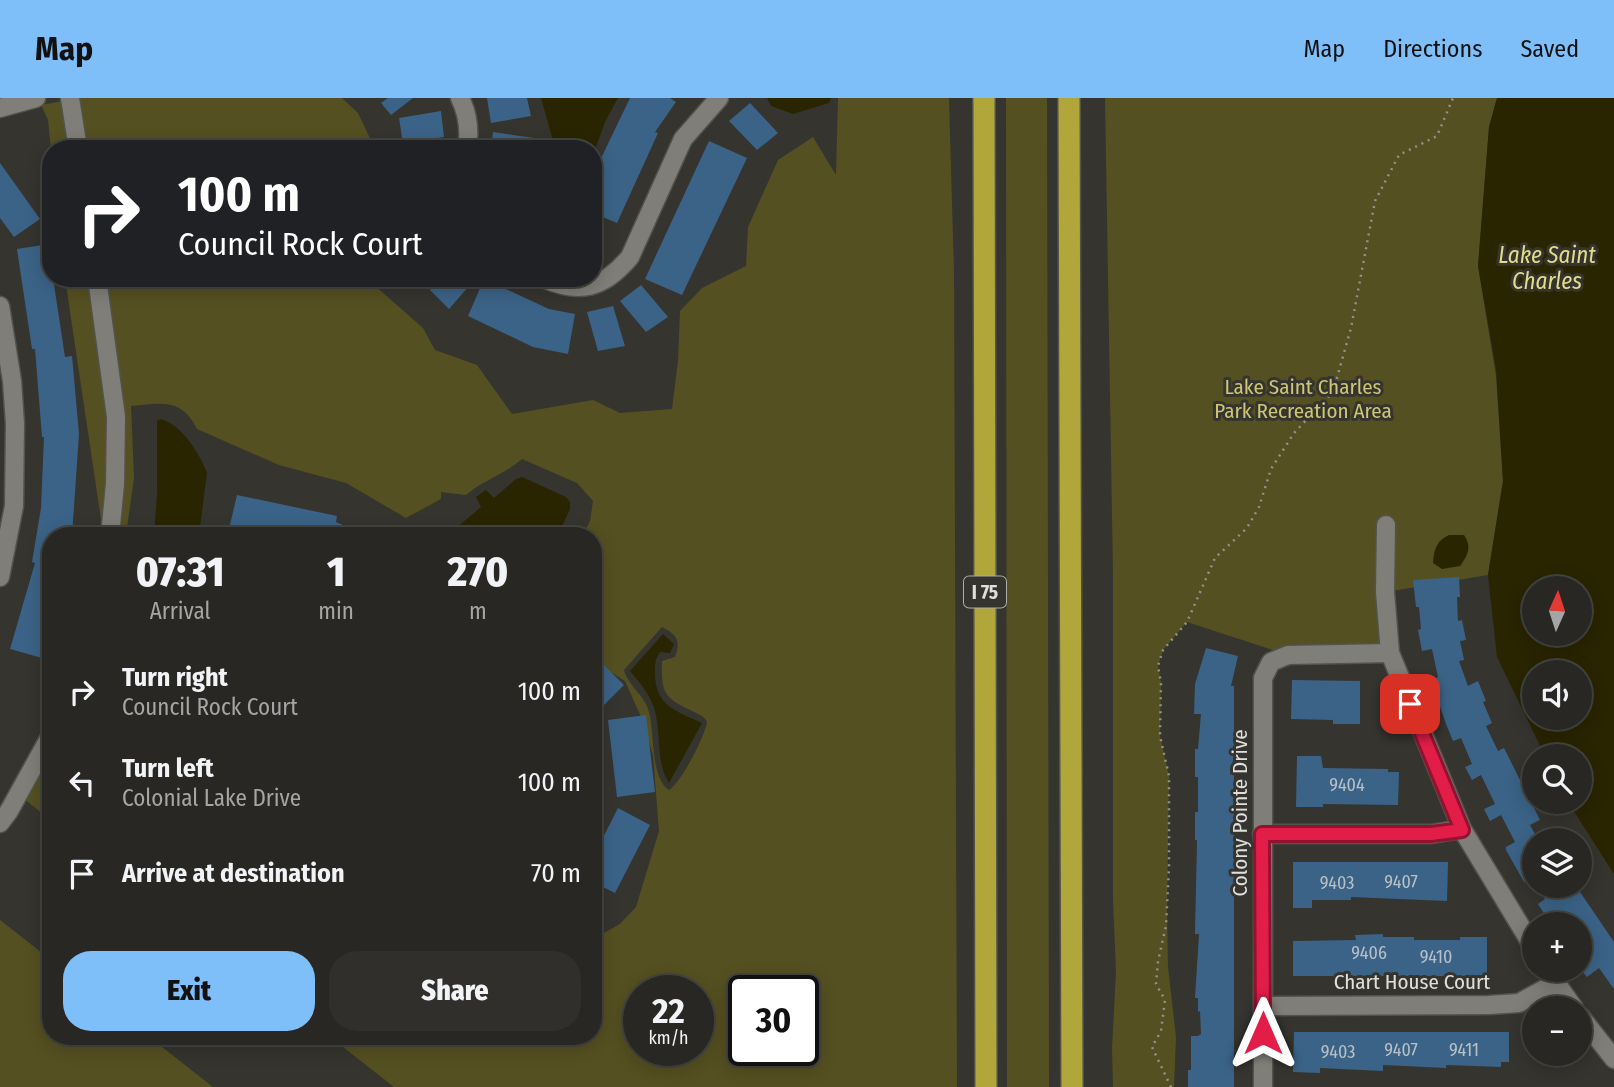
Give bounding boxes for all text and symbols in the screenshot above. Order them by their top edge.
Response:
text: Map [35,29,93,69]
text: Map [1304,35,1345,63]
text: Directions [1383,35,1482,63]
text: Saved [1520,35,1579,63]
text: 100 m [178,165,300,224]
icon: right [63,168,154,259]
text: Council Rock Court [178,225,423,263]
water label: Lake Saint Charles [1498,241,1596,295]
park label: Lake Saint Charles Park Recreation Area [1214,374,1392,424]
text: 07:31 [136,547,225,597]
text: 1 [327,547,345,597]
text: 270 [448,547,508,597]
road number: I 75 [964,576,1006,607]
north arrow [1522,576,1592,646]
map controls [1522,576,1592,1066]
text: Arrival [150,597,211,625]
text: min [318,597,354,625]
text: m [469,597,487,625]
button: sound [1522,660,1592,730]
text: Turn right [122,662,228,693]
icon: right [63,673,101,711]
pin [1380,674,1440,734]
text: 100 m [518,676,581,707]
icon: arrive [1391,685,1429,723]
text: Council Rock Court [122,693,298,721]
street label: Colony Pointe Drive [1227,729,1253,897]
button: search [1522,744,1592,814]
text: Turn left [122,753,214,784]
icon: left [63,764,101,802]
text: 100 m [518,767,581,798]
house number: 9404 [1329,774,1365,796]
text: Colonial Lake Drive [122,784,301,812]
button: layers [1522,828,1592,898]
icon: arrive [63,855,101,893]
text: Arrive at destination [122,858,345,889]
text: 70 m [531,858,581,889]
house number: 9407 [1384,871,1418,893]
house number: 9403 [1320,872,1354,894]
button: + [1522,912,1592,982]
house number: 9406 [1351,942,1387,964]
house number: 9410 [1420,946,1452,968]
button: Exit [63,951,315,1031]
button: Share [329,951,581,1031]
street label: Chart House Court [1334,969,1490,995]
speed limit sign: 30 [728,975,819,1066]
text: 22 [652,990,685,1032]
position arrow [1226,996,1300,1070]
button: − [1522,996,1592,1066]
text: km/h [648,1027,689,1049]
house number: 9407 [1384,1039,1418,1061]
house number: 9411 [1449,1039,1479,1061]
house number: 9403 [1321,1041,1355,1063]

